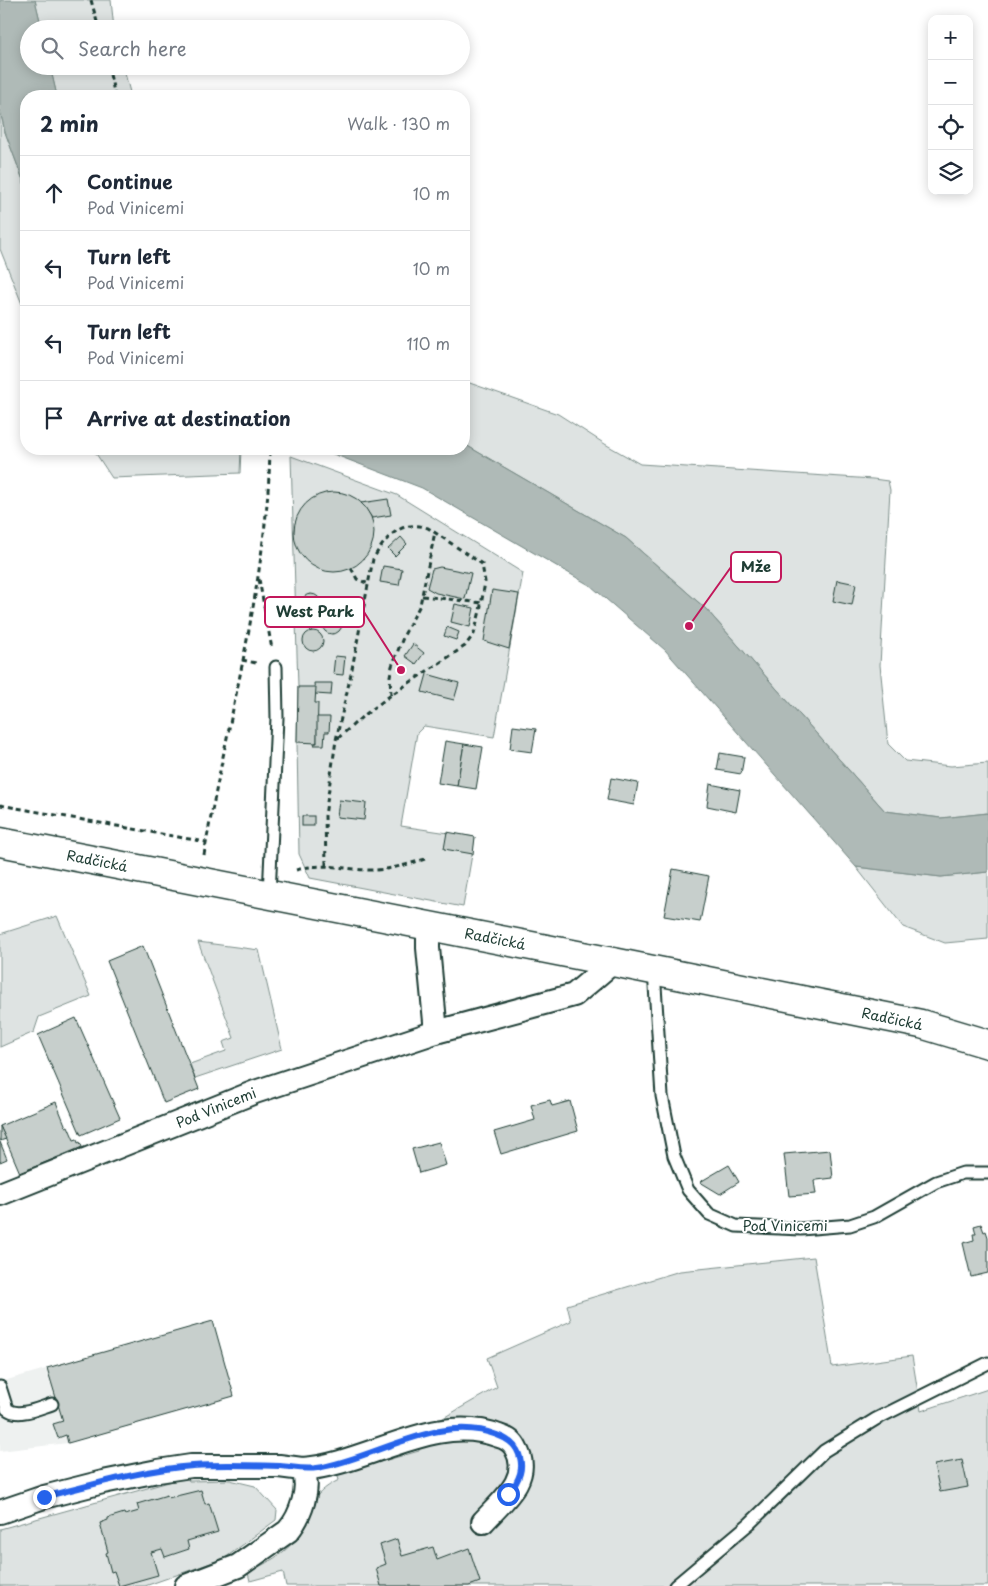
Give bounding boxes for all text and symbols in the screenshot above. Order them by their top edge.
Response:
map controls [928,15,973,195]
button: + [928,15,973,60]
search box [20,20,470,75]
icon: search [38,34,66,62]
text: Search here [78,34,187,62]
button: − [928,60,973,105]
button: locate [928,105,973,150]
text: 2 min [40,107,99,139]
text: Walk · 130 m [347,111,450,135]
button: layers [928,150,973,195]
text: Continue [87,167,173,195]
icon: ahead [40,179,68,207]
text: 10 m [413,181,450,205]
text: Pod Vinicemi [87,195,184,219]
text: Turn left [87,242,171,270]
icon: left [40,254,68,282]
text: 10 m [413,256,450,280]
text: Pod Vinicemi [87,270,184,294]
text: Turn left [87,317,171,345]
icon: left [40,329,68,357]
text: 110 m [407,331,450,355]
text: Pod Vinicemi [87,345,184,369]
icon: arrive [40,404,68,432]
text: Arrive at destination [87,404,291,432]
callout: Mže [731,552,781,582]
text: Mže [741,554,771,577]
callout: West Park [265,597,364,627]
text: West Park [276,599,354,622]
street label: Radčická [65,844,130,877]
street label: Radčická [463,922,528,955]
street label: Radčická [860,1002,925,1035]
street label: Pod Vinicemi [172,1082,259,1133]
street label: Pod Vinicemi [742,1215,828,1236]
route start [497,1483,520,1506]
route end [33,1486,56,1509]

